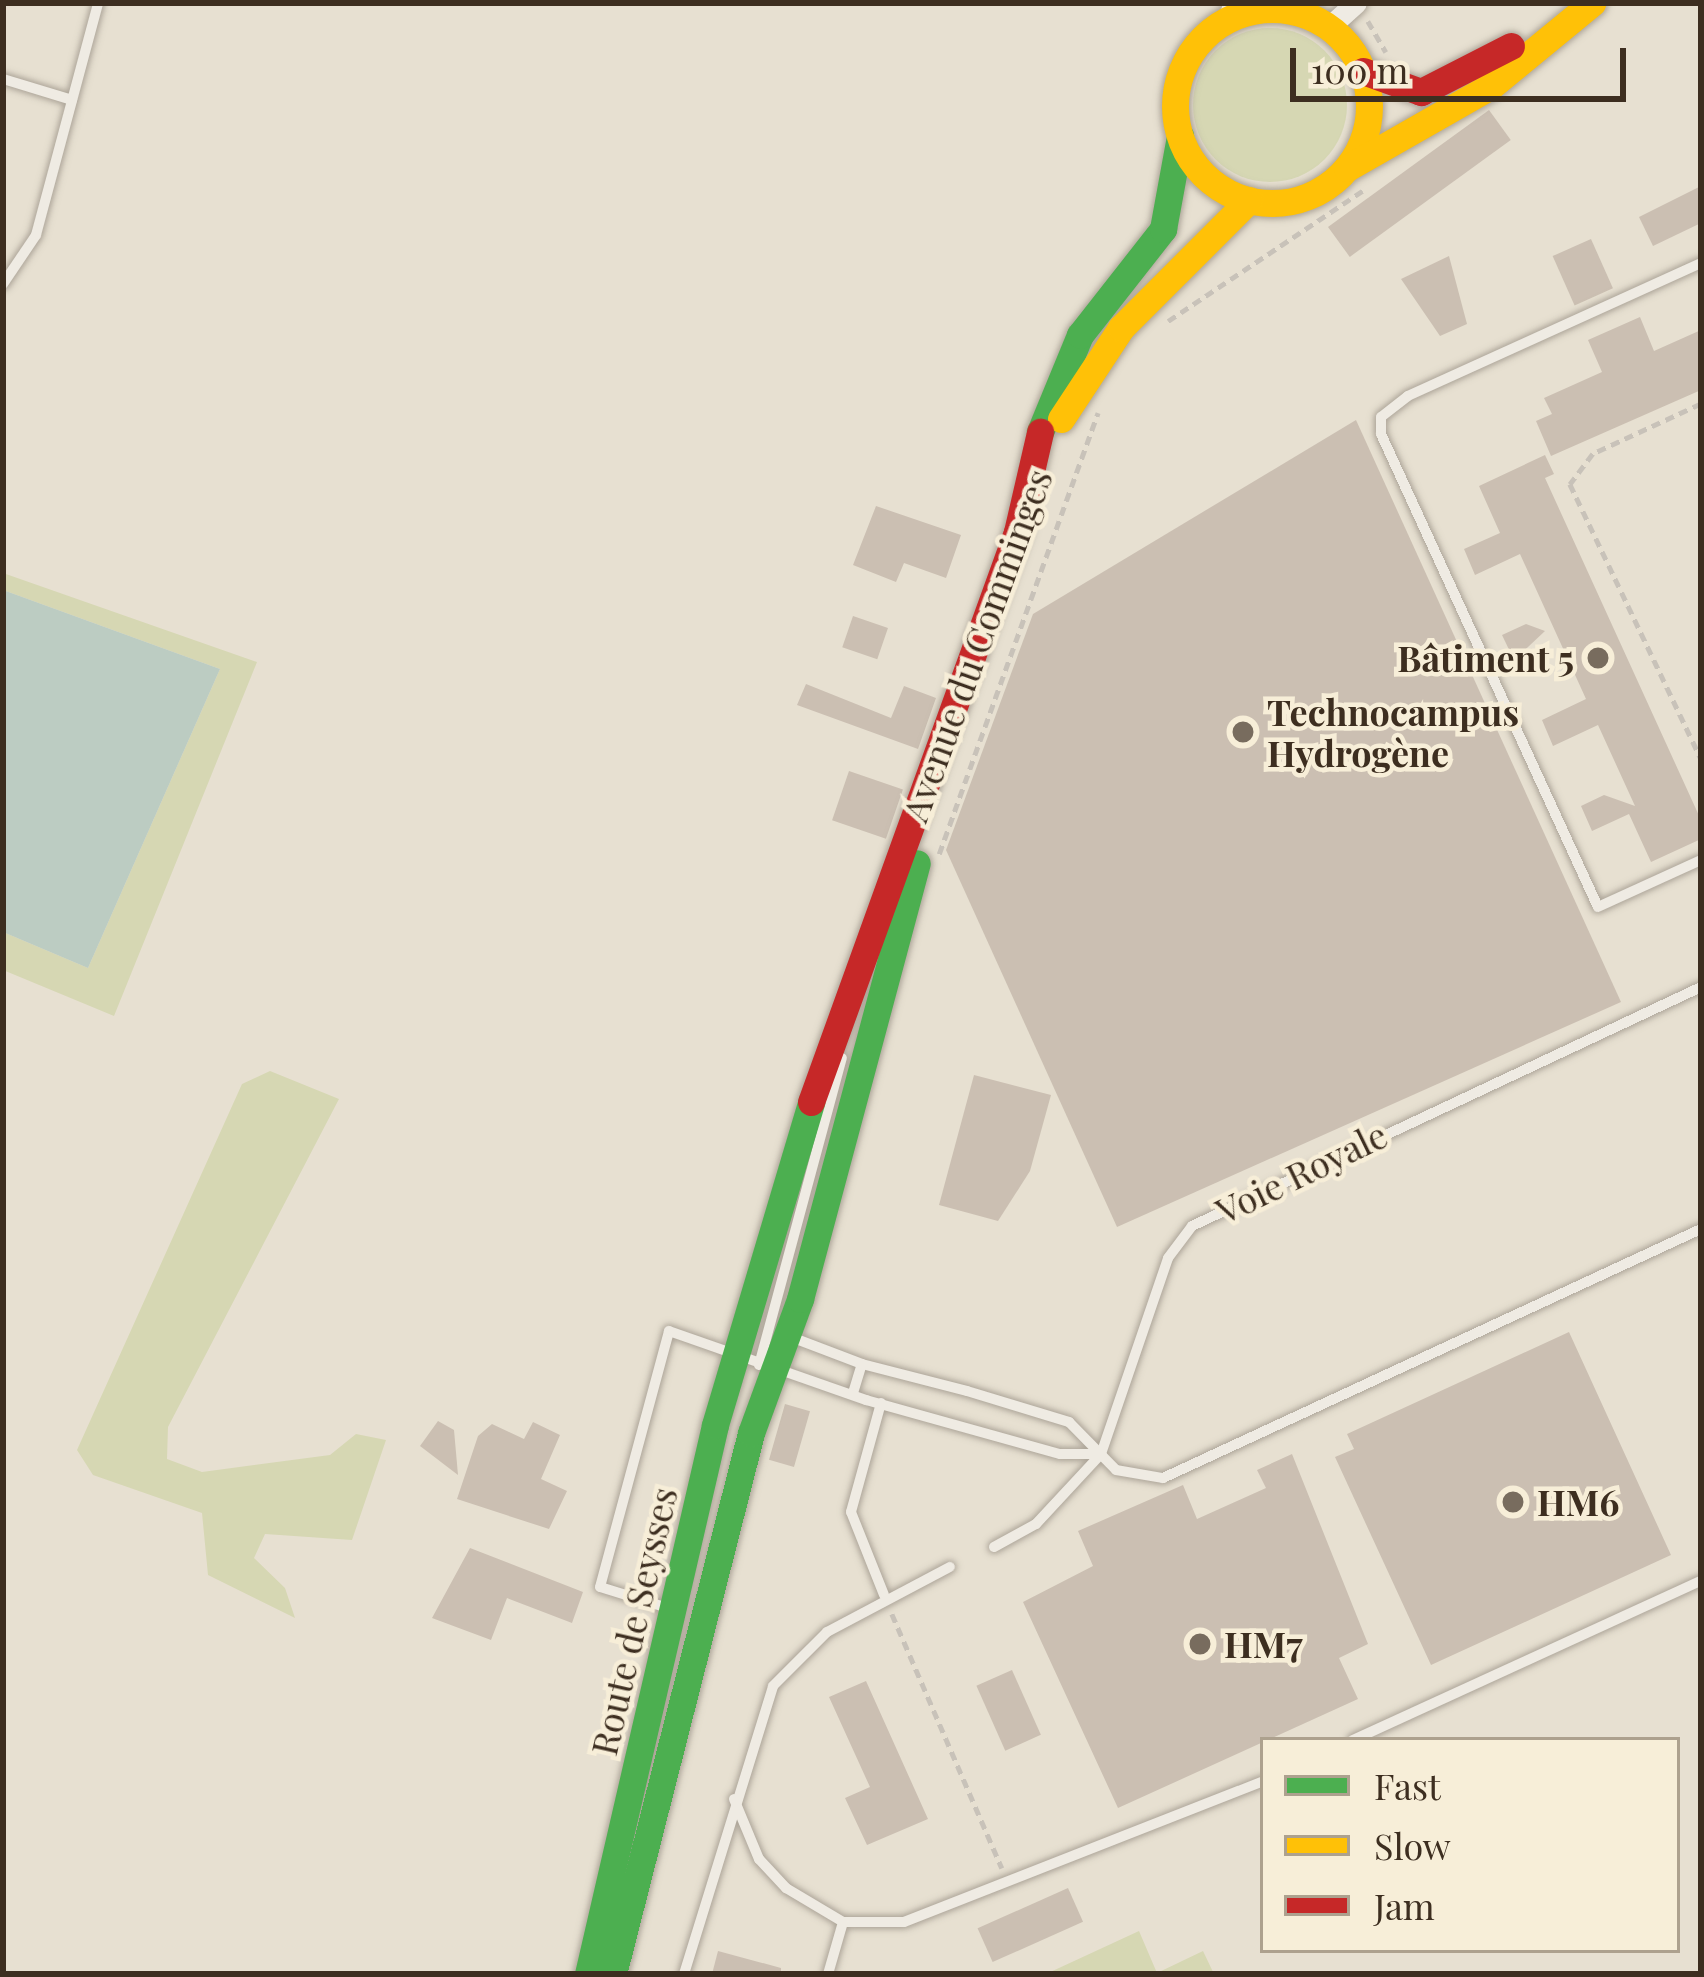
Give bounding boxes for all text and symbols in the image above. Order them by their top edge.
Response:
scale bar [1296,24,1632,98]
text: 100 m [1311,45,1408,93]
street label: Avenue du Comminges [892,463,1060,827]
place label: Bâtiment 5 [1397,636,1574,680]
marker: Bâtiment 5 [1585,645,1611,671]
place label: Technocampus Hydrogène [1267,689,1519,774]
marker: Technocampus Hydrogène [1230,719,1256,745]
street label: Voie Royale [1209,1112,1393,1232]
place label: HM6 [1537,1480,1619,1524]
street label: Route de Seysses [581,1483,685,1759]
marker: HM6 [1500,1489,1526,1515]
place label: HM7 [1224,1622,1303,1666]
marker: HM7 [1187,1631,1213,1657]
legend [1260,1737,1680,1953]
text: Fast [1374,1761,1441,1809]
text: Slow [1374,1821,1451,1869]
text: Jam [1374,1881,1435,1929]

